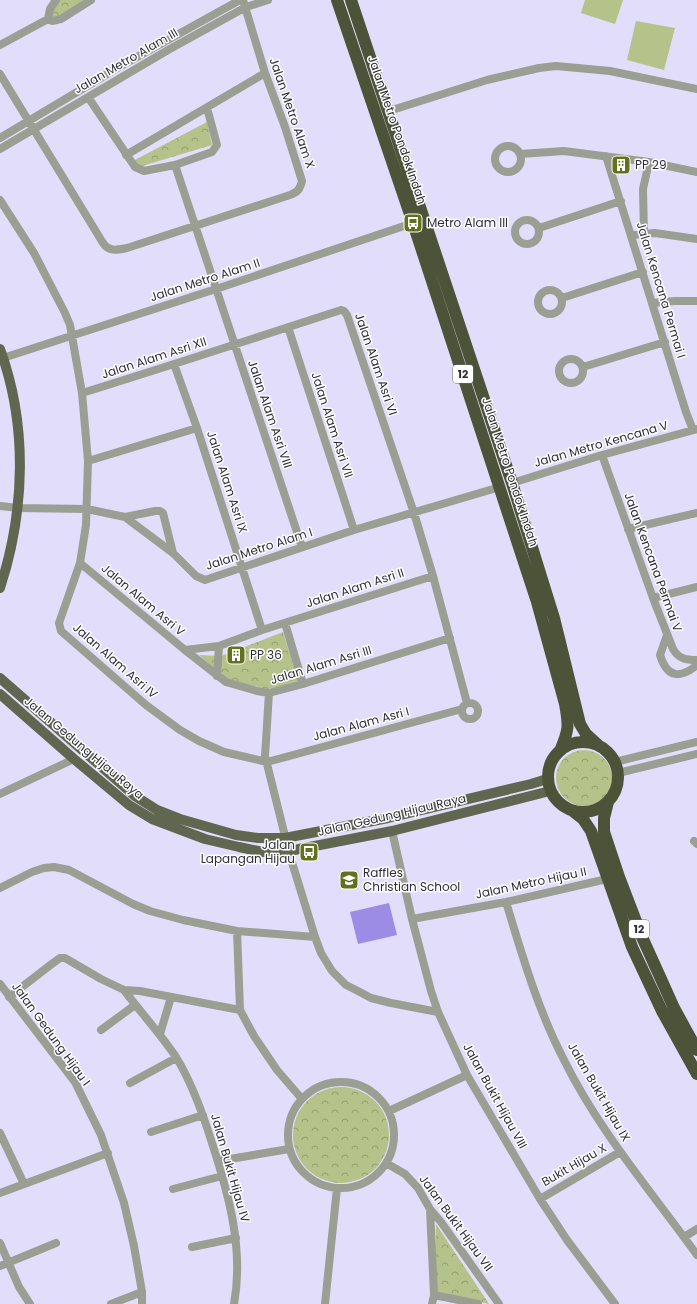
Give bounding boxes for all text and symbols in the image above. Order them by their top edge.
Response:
street label: Jalan Metro Alam III [71,24,181,97]
street label: Jalan Metro Pondok Indah [364,53,431,206]
street label: Jalan Metro Alam X [266,55,319,170]
building icon: PP 29 [610,154,632,176]
place label: PP 29 [635,156,667,173]
bus stop icon: Metro Alam III [402,212,424,234]
place label: Metro Alam III [427,214,508,231]
street label: Jalan Kencana Permai I [633,220,690,360]
street label: Jalan Metro Alam II [148,254,262,305]
street label: Jalan Alam Asri VI [351,310,402,417]
street label: Jalan Alam Asri XII [99,333,209,383]
street label: Jalan Alam Asri VIII [244,358,297,470]
road number: 12 [453,365,473,383]
street label: Jalan Alam Asri VII [307,370,358,480]
street label: Jalan Metro Pondok Indah [478,395,543,549]
street label: Jalan Metro Kencana V [532,416,670,471]
street label: Jalan Alam Asri IX [203,429,252,535]
street label: Jalan Kencana Permai V [620,490,687,634]
street label: Jalan Metro Alam I [203,523,315,574]
street label: Jalan Alam Asri V [98,560,189,640]
street label: Jalan Alam Asri II [304,564,406,611]
street label: Jalan Alam Asri IV [69,619,161,702]
street label: Jalan Alam Asri III [268,641,374,688]
building icon: PP 36 [225,644,247,666]
place label: PP 36 [250,646,282,663]
street label: Jalan Gedung Hijau Raya [21,692,148,803]
street label: Jalan Alam Asri I [311,702,411,745]
street label: Jalan Gedung Hijau Raya [316,789,468,840]
place label: Jalan Lapangan Hijau [201,836,295,867]
bus stop icon: Jalan Lapangan Hijau [298,841,320,863]
street label: Jalan Metro Hijau II [474,862,588,903]
place label: Raffles Christian School [363,864,460,895]
school or university icon: Raffles Christian School [338,869,360,891]
road number: 12 [629,920,649,938]
street label: Jalan Gedung Hijau I [8,978,95,1089]
street label: Jalan Bukit Hijau IX [564,1039,635,1144]
street label: Jalan Bukit Hijau VIII [459,1040,532,1152]
street label: Jalan Bukit Hijau IV [207,1111,254,1224]
street label: Bukit Hijau X [538,1139,609,1190]
street label: Jalan Bukit Hijau VII [416,1171,497,1274]

